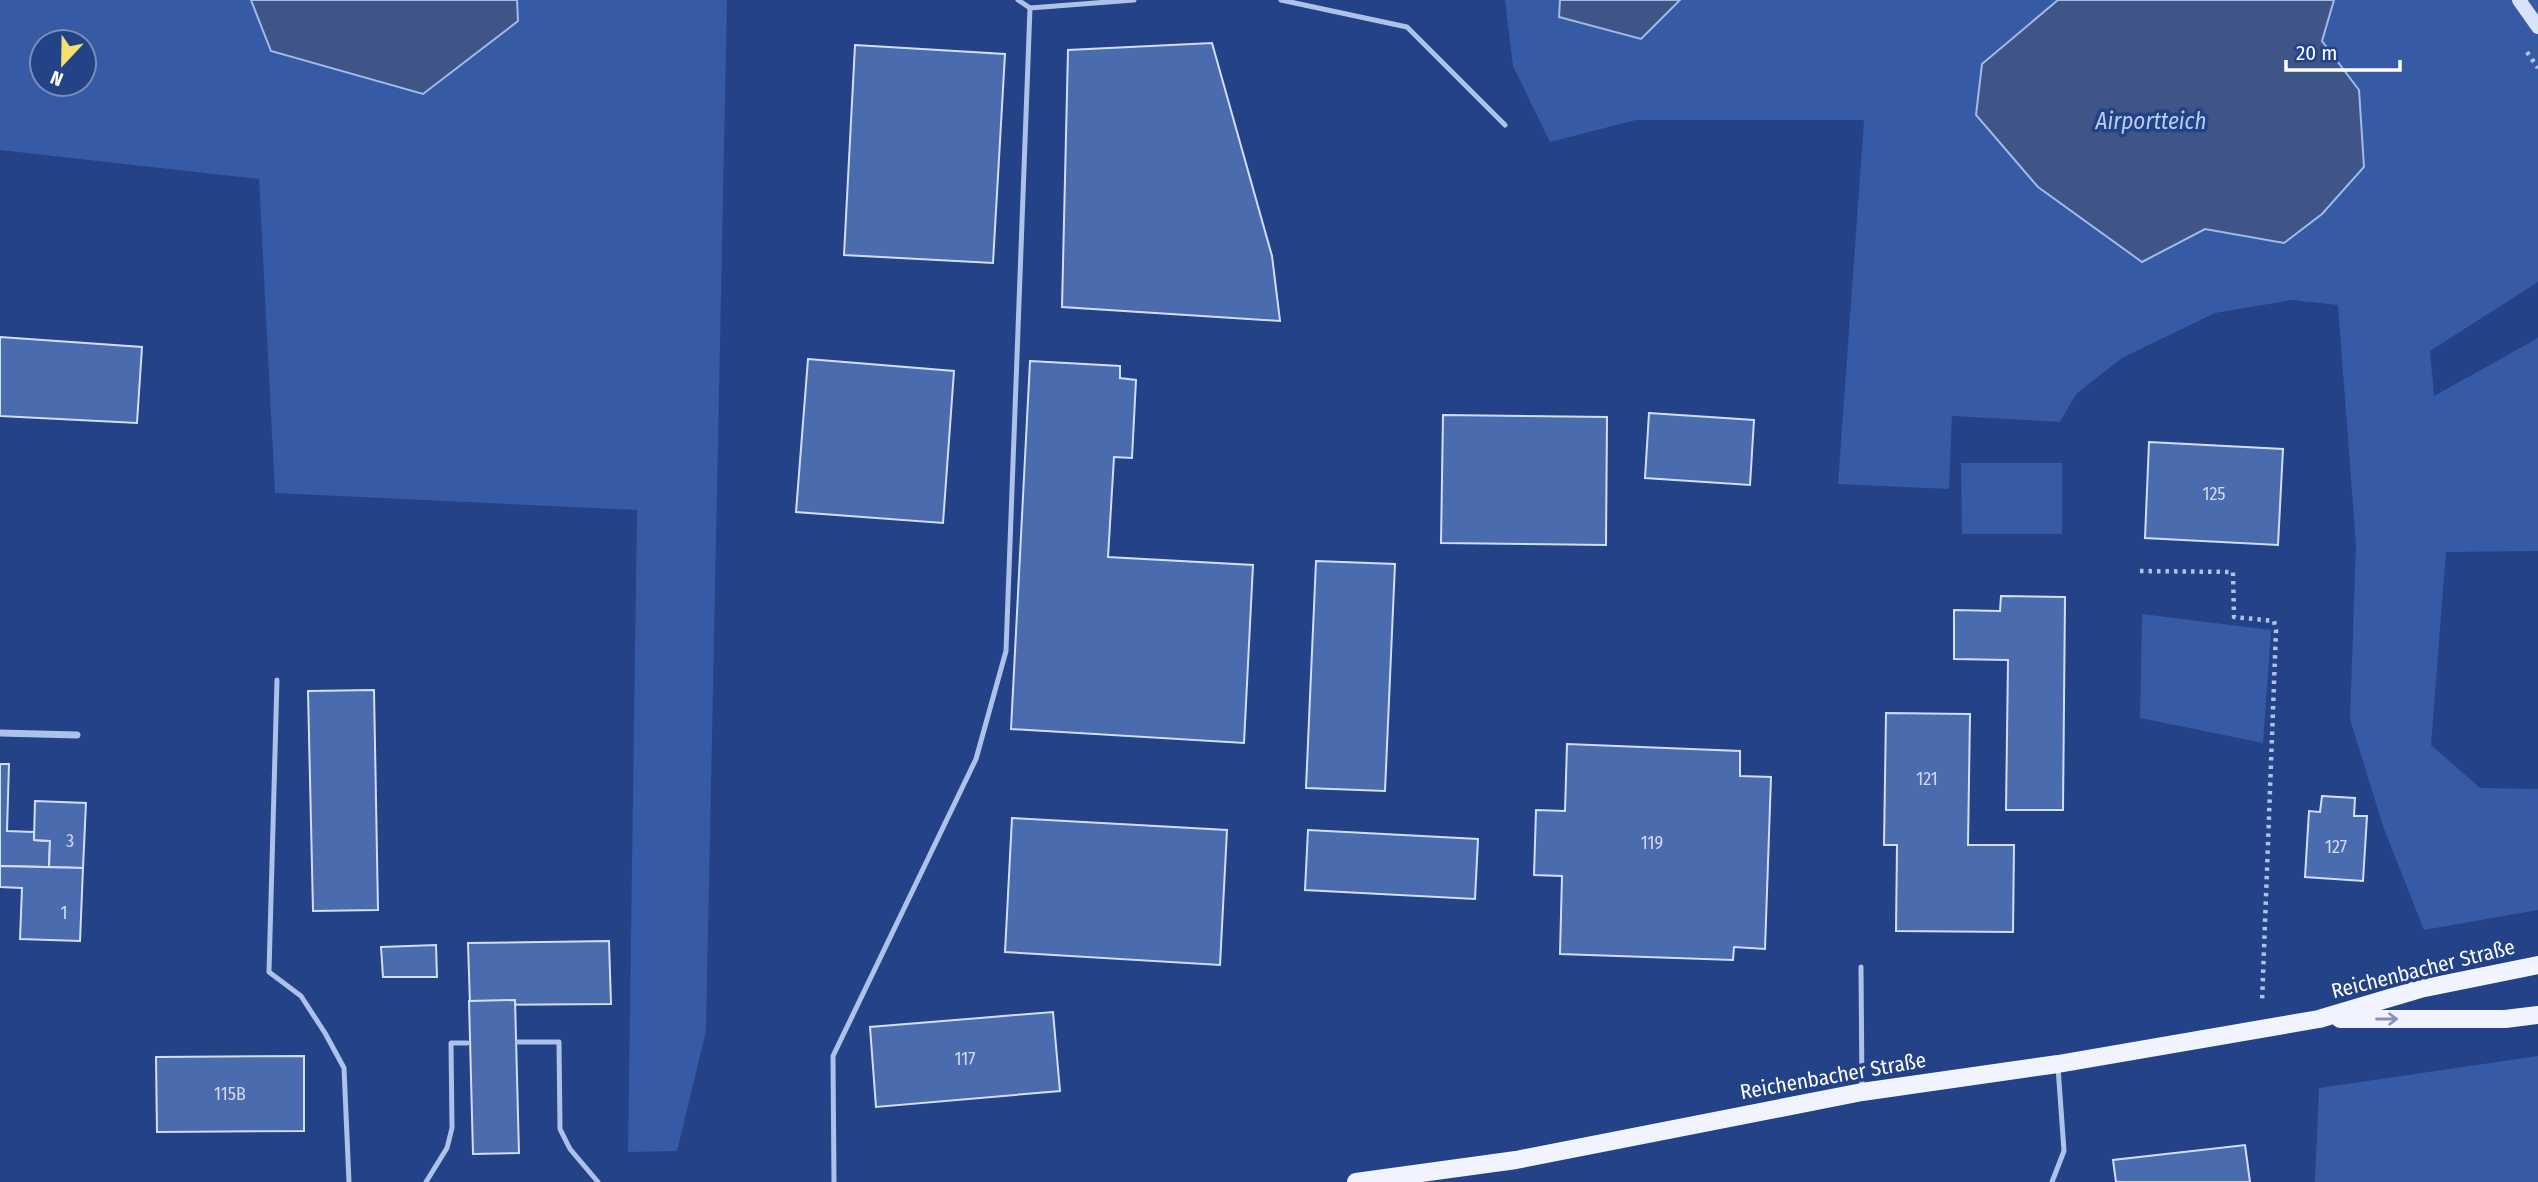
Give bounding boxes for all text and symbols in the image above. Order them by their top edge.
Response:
north arrow [28,28,98,98]
scale bar [2286,28,2400,72]
text: 20 m [2296,40,2337,66]
text: N [47,66,66,91]
water label: Airportteich [2095,107,2206,135]
house number: 125 [2202,483,2226,505]
house number: 121 [1916,768,1938,790]
house number: 3 [66,830,74,852]
house number: 119 [1641,832,1663,854]
house number: 127 [2325,836,2347,858]
house number: 1 [60,902,68,924]
street label: Reichenbacher Straße [2329,934,2517,1004]
one-way arrow [2375,1012,2398,1026]
street label: Reichenbacher Straße [1738,1047,1928,1105]
house number: 117 [954,1048,976,1070]
house number: 115B [214,1083,246,1105]

